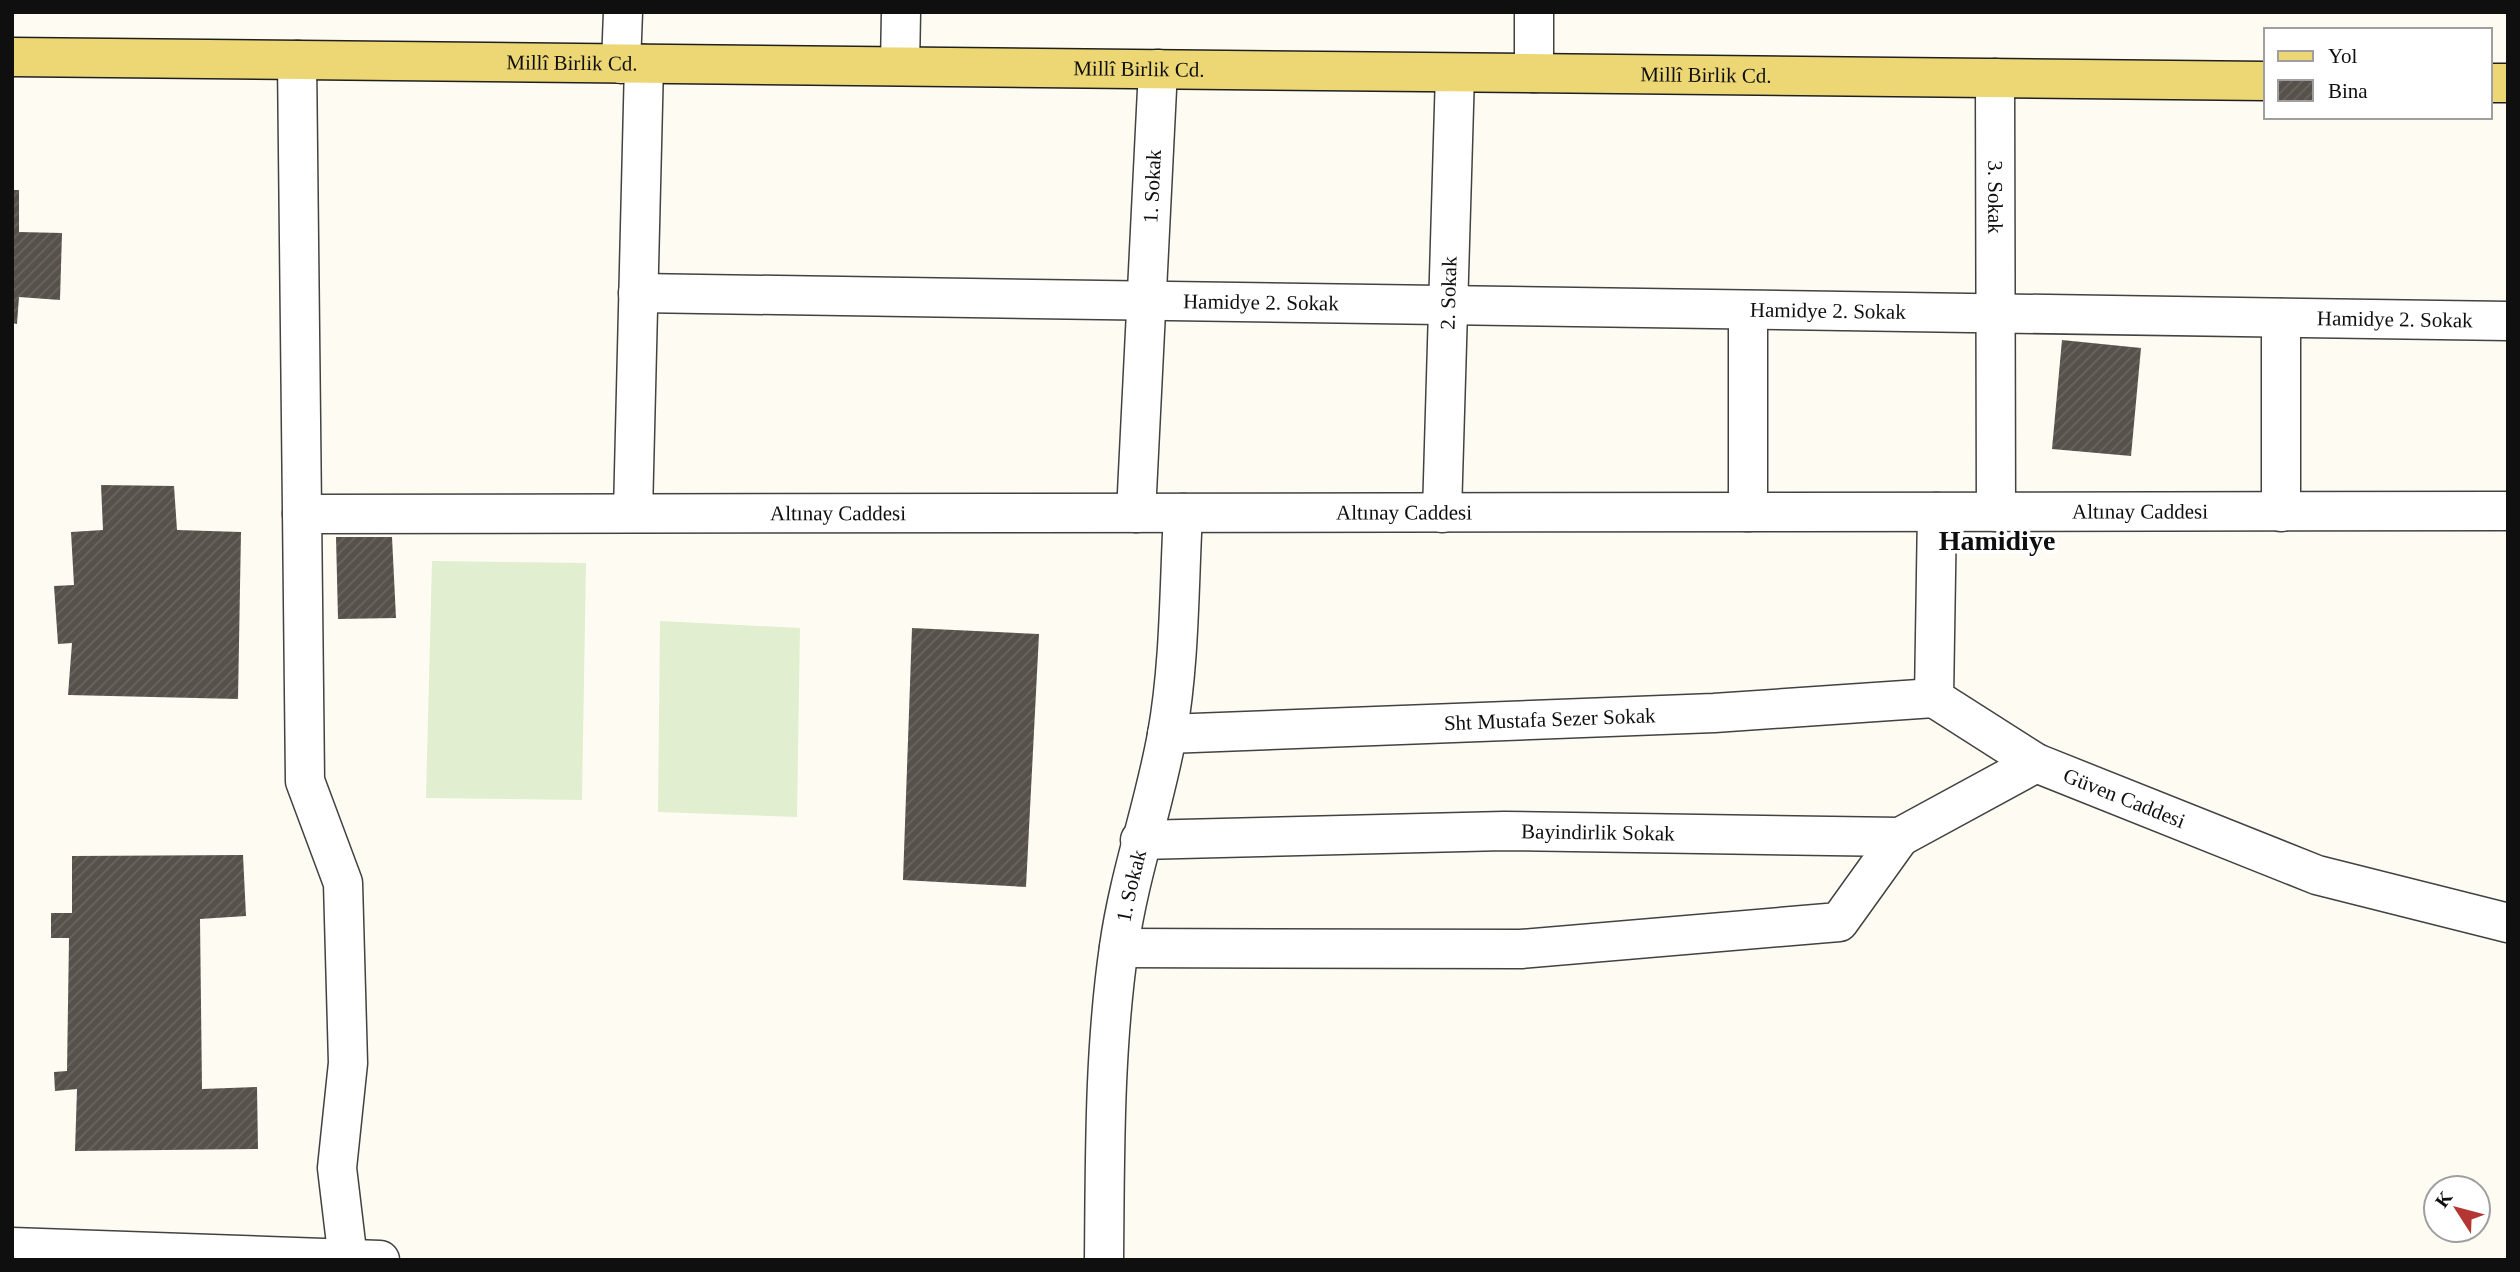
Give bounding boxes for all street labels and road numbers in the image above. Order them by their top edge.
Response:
street label: Millî Birlik Cd. [506,50,638,76]
street label: Millî Birlik Cd. [1073,56,1205,82]
street label: Millî Birlik Cd. [1640,62,1772,88]
street label: 1. Sokak [1138,149,1166,224]
street label: 3. Sokak [1983,160,2007,234]
street label: 2. Sokak [1435,256,1462,330]
street label: Hamidye 2. Sokak [1183,289,1339,315]
street label: Hamidye 2. Sokak [1750,298,1906,324]
street label: Hamidye 2. Sokak [2317,306,2473,332]
street label: Altınay Caddesi [2072,499,2208,524]
street label: Altınay Caddesi [1336,500,1472,525]
street label: Altınay Caddesi [770,501,906,525]
street label: Sht Mustafa Sezer Sokak [1443,703,1657,735]
street label: Güven Caddesi [2060,763,2189,833]
street label: Bayindirlik Sokak [1521,819,1675,846]
street label: 1. Sokak [1111,847,1151,924]

